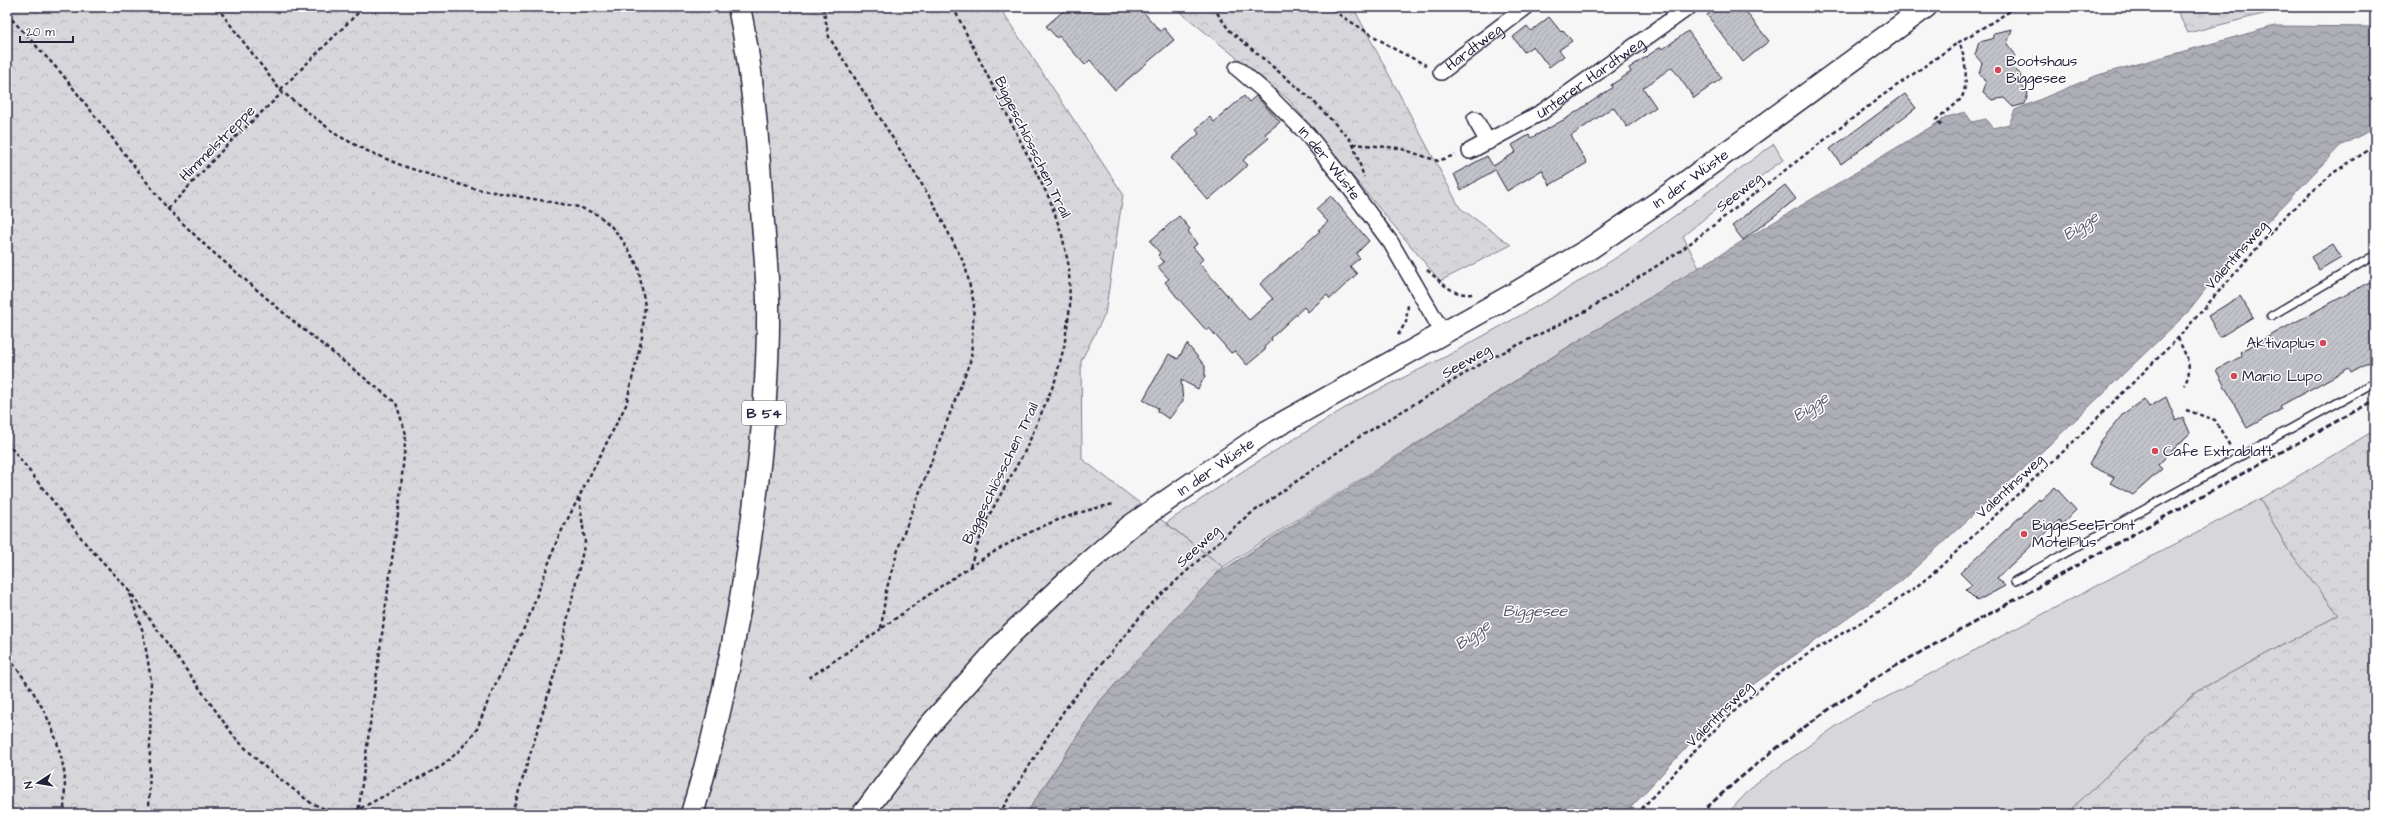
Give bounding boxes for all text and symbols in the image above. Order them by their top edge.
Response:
scale bar [20,18,73,44]
street label: Hardtweg [1441,19,1508,76]
text: 20 m [26,24,55,41]
street label: Unterer Hardtweg [1533,32,1649,124]
place label: Bootshaus Biggesee [2006,51,2078,90]
marker: Bootshaus Biggesee [1993,65,2003,75]
street label: Biggeschlösschen Trail [988,73,1076,222]
street label: Himmelstreppe [175,101,260,186]
street label: In der Wüste [1294,121,1365,205]
street label: In der Wüste [1648,144,1733,214]
street label: Seeweg [1712,167,1768,218]
water label: Bigge [2058,205,2105,247]
street label: Valentinsweg [2200,216,2274,295]
place label: Aktivaplus [2247,333,2315,354]
marker: Aktivaplus [2318,338,2328,348]
street label: Seeweg [1438,339,1496,385]
place label: Mario Lupo [2242,366,2322,387]
marker: Mario Lupo [2229,371,2239,381]
water label: Bigge [1788,386,1835,428]
street label: Biggeschlösschen Trail [957,399,1045,548]
road number: B 54 [742,401,786,425]
street label: In der Wüste [1173,433,1259,501]
place label: Cafe Extrablatt [2163,441,2273,462]
marker: Cafe Extrablatt [2150,446,2160,456]
street label: Valentinsweg [1972,449,2050,524]
place label: BiggeSeeFront MotelPlus [2032,515,2135,553]
street label: Seeweg [1171,520,1226,573]
marker: BiggeSeeFront MotelPlus [2019,529,2029,539]
water label: Biggesee [1503,600,1568,623]
water label: Bigge [1450,614,1496,656]
street label: Valentinsweg [1681,676,1758,753]
north arrow [18,763,58,803]
text: N [21,780,37,790]

